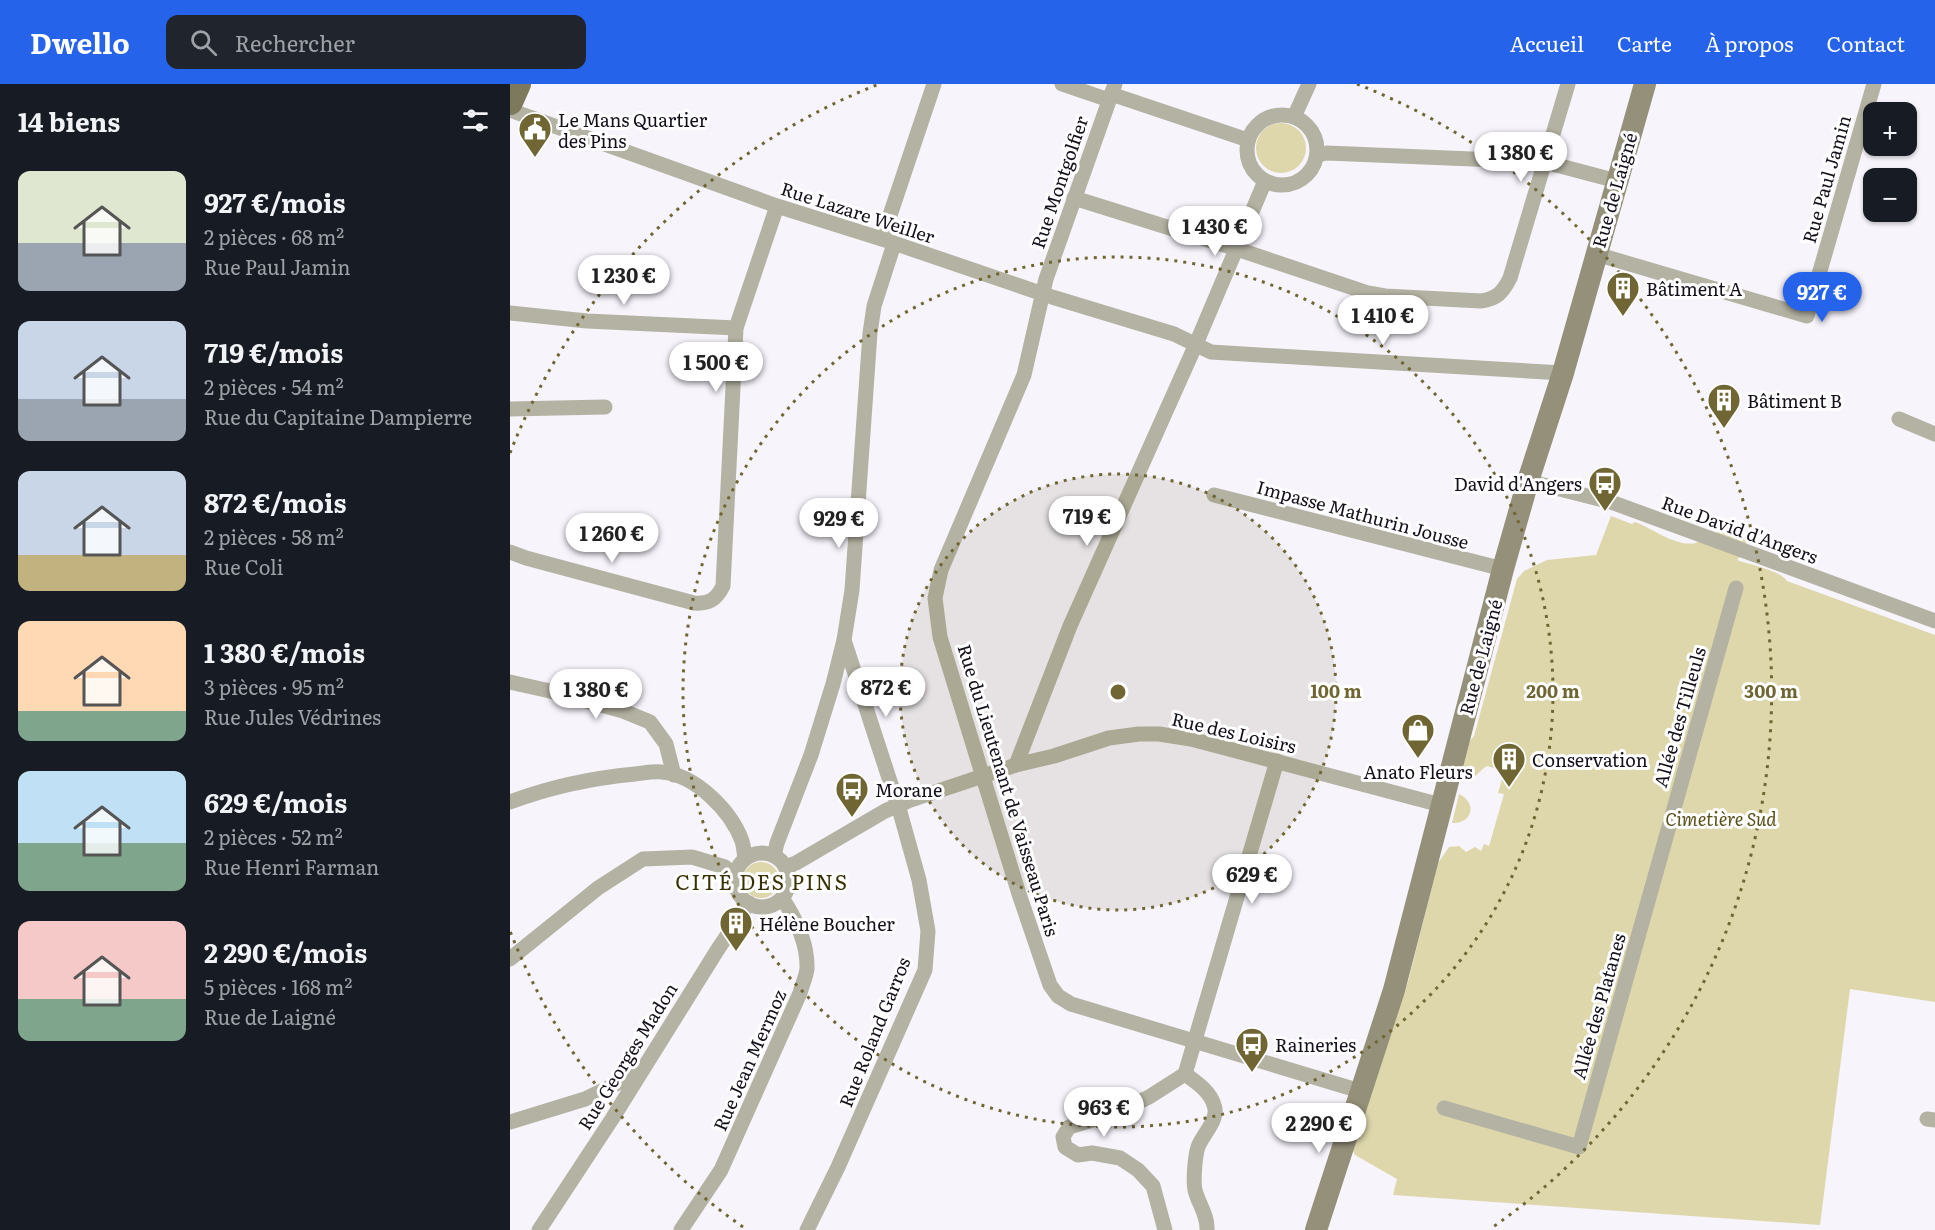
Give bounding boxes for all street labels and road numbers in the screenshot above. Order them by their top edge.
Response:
street label: Rue Montgolfier [1024,112,1094,252]
street label: Rue Paul Jamin [1795,112,1857,246]
street label: Rue de Laigné [1585,129,1643,251]
street label: Rue Lazare Weiller [778,174,939,250]
street label: Impasse Mathurin Jousse [1254,473,1472,555]
street label: Rue David d'Angers [1658,488,1822,570]
street label: Rue de Laigné [1452,596,1508,718]
street label: Rue du Lieutenant de Vaisseau Paris [952,641,1066,939]
street label: Allée des Tilleuls [1646,644,1712,790]
street label: Rue des Loisirs [1169,705,1299,759]
street label: Allée des Platanes [1564,930,1632,1082]
street label: Rue Roland Garros [832,953,916,1111]
street label: Rue Georges Madon [571,977,683,1135]
street label: Rue Jean Mermoz [706,985,792,1135]

